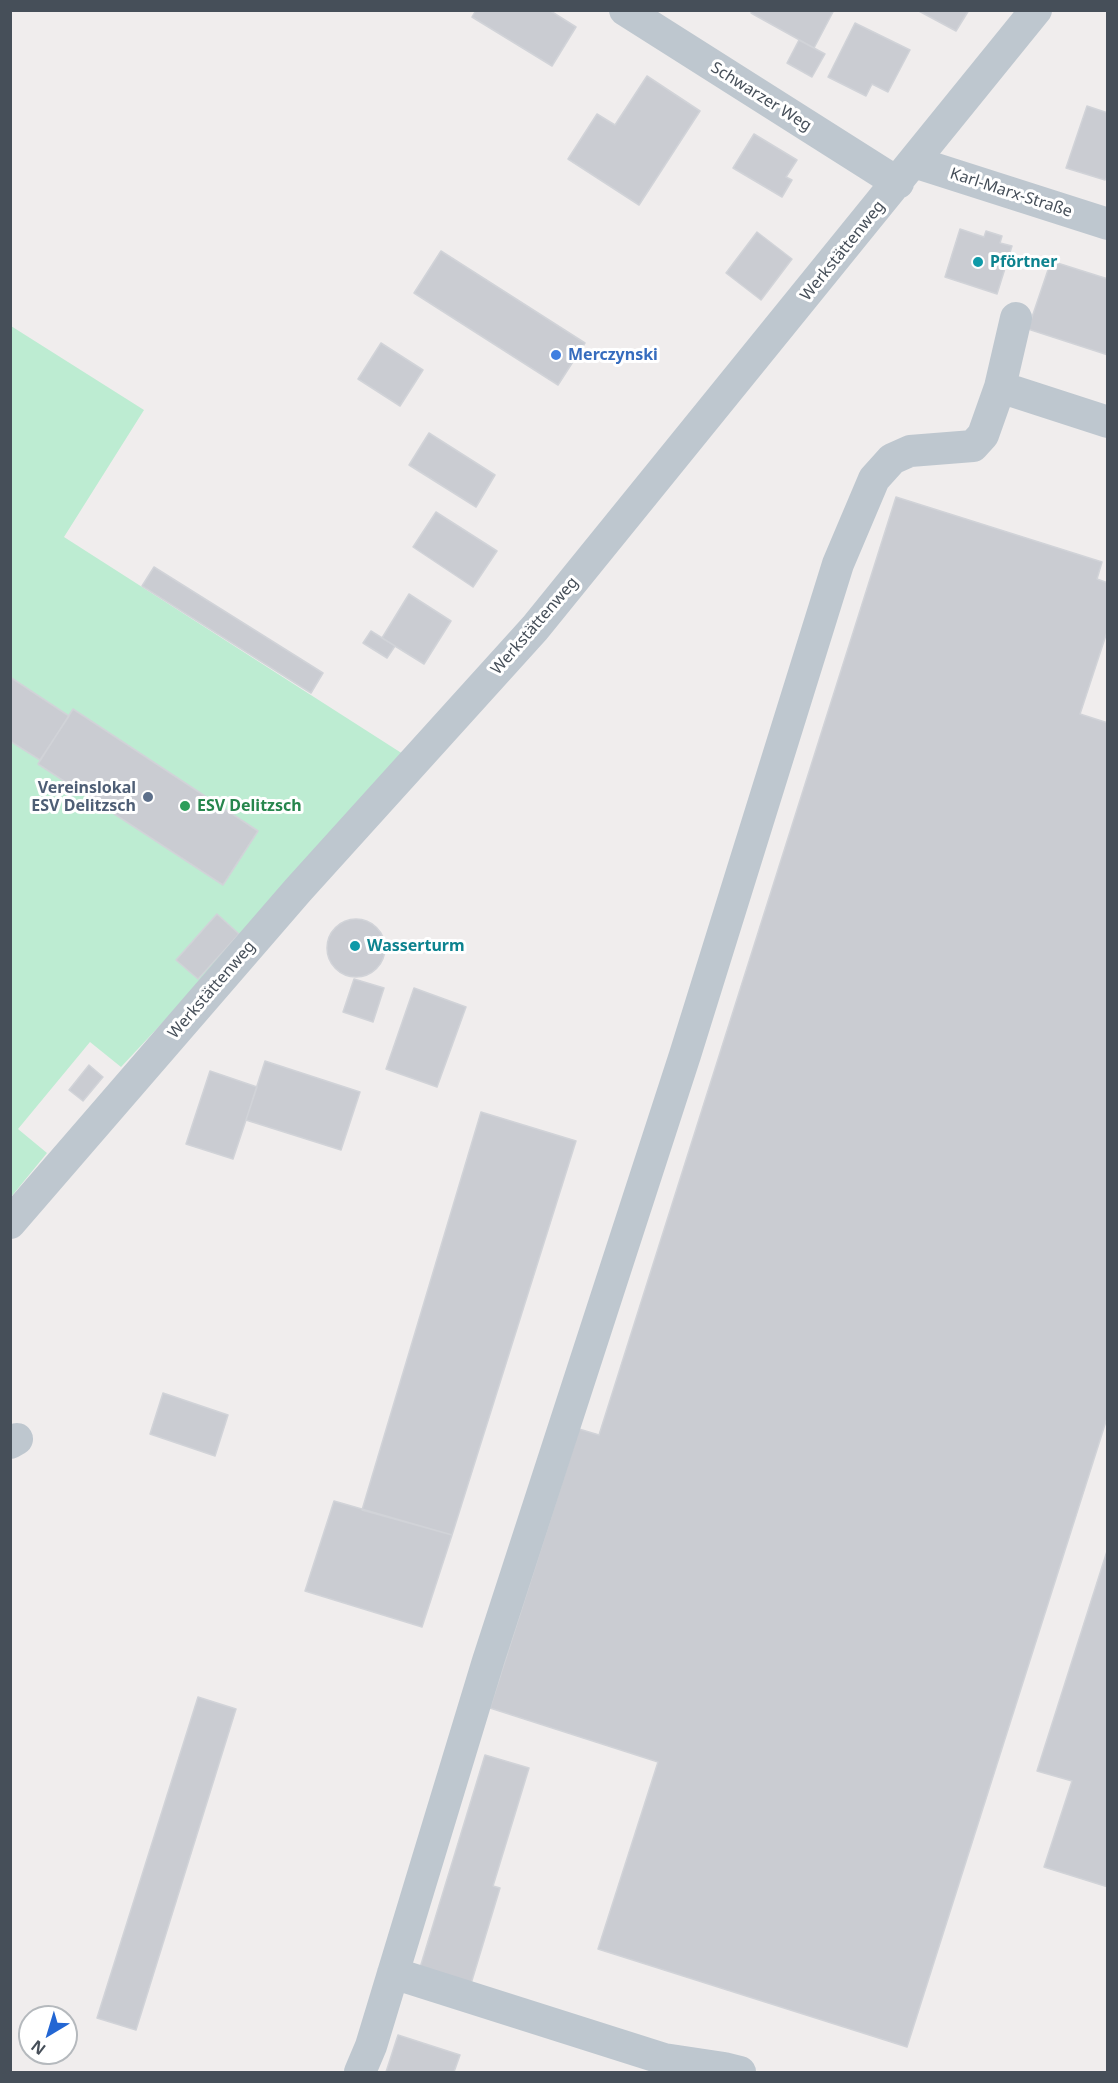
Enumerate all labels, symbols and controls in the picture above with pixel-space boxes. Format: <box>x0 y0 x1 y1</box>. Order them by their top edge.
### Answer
street label: Schwarzer Weg <box>707 58 815 136</box>
street label: Karl-Marx-Straße <box>947 164 1075 222</box>
street label: Werkstättenweg <box>797 197 889 305</box>
place label: Pförtner <box>990 252 1057 272</box>
marker: Pförtner <box>971 255 985 269</box>
place label: Merczynski <box>568 345 658 365</box>
marker: Merczynski <box>549 348 563 362</box>
street label: Werkstättenweg <box>487 573 583 679</box>
place label: Vereinslokal ESV Delitzsch <box>31 778 136 816</box>
marker: Vereinslokal ESV Delitzsch <box>141 790 155 804</box>
place label: ESV Delitzsch <box>197 796 302 816</box>
marker: ESV Delitzsch <box>178 799 192 813</box>
place label: Wasserturm <box>367 936 465 956</box>
street label: Werkstättenweg <box>164 937 260 1043</box>
marker: Wasserturm <box>348 939 362 953</box>
north arrow <box>18 2005 78 2065</box>
text: N <box>26 2035 50 2060</box>

